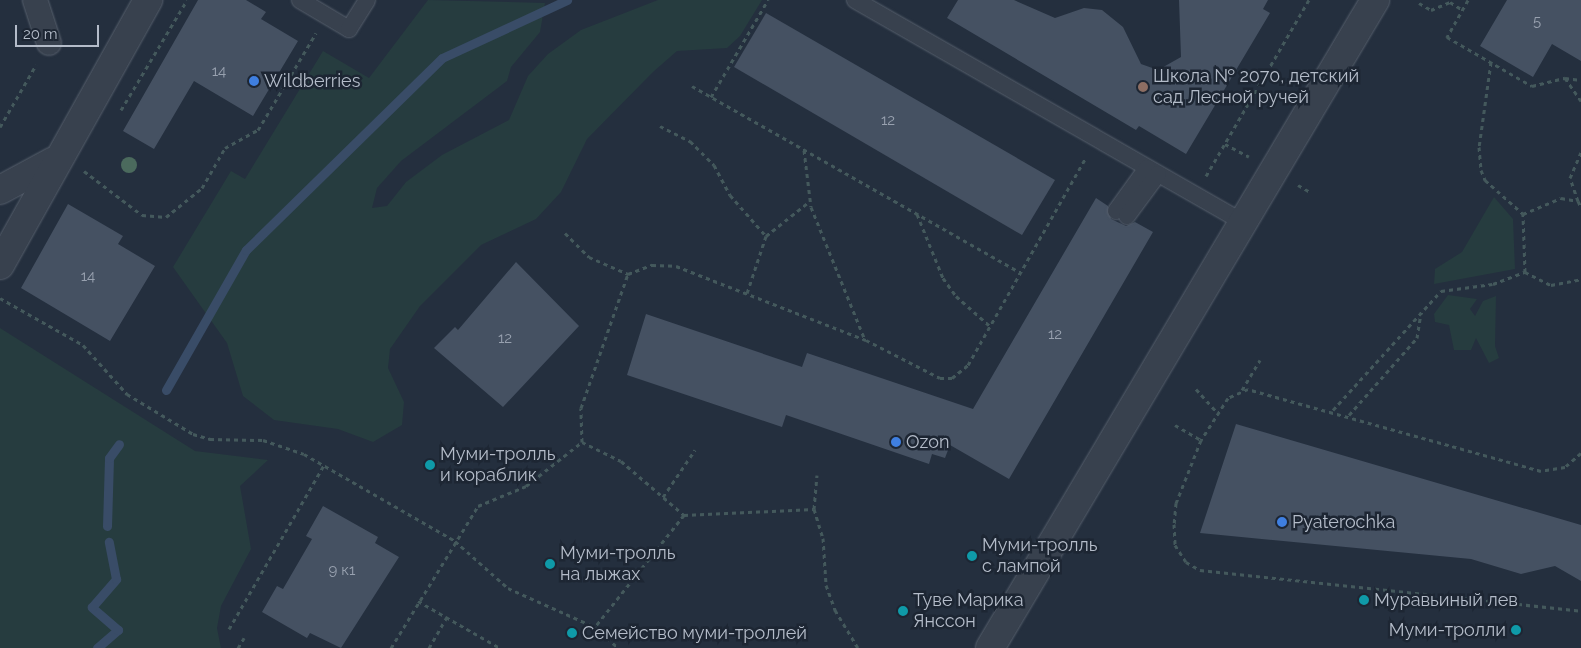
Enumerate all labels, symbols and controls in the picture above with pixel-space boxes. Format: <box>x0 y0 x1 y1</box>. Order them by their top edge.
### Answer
house number: 5 <box>1533 13 1541 31</box>
scale bar <box>18 15 101 47</box>
text: 20 m <box>23 25 58 43</box>
house number: 14 <box>212 63 226 81</box>
place label: Школа № 2070, детский сад Лесной ручей <box>1153 66 1359 108</box>
place label: Wildberries <box>264 70 360 92</box>
marker: Wildberries <box>248 75 260 87</box>
marker: Школа № 2070, детский сад Лесной ручей <box>1137 81 1149 93</box>
house number: 12 <box>881 112 895 130</box>
house number: 14 <box>81 268 95 286</box>
house number: 12 <box>1048 326 1062 344</box>
house number: 12 <box>498 330 512 348</box>
place label: Ozon <box>906 431 949 453</box>
marker: Ozon <box>890 436 902 448</box>
place label: Муми-тролль и кораблик <box>440 444 555 486</box>
marker: Муми-тролль и кораблик <box>424 459 436 471</box>
place label: Pyaterochka <box>1292 511 1395 533</box>
marker: Pyaterochka <box>1276 516 1288 528</box>
place label: Муми-тролль с лампой <box>982 535 1097 578</box>
place label: Муми-тролль на лыжах <box>560 543 675 586</box>
marker: Муми-тролль с лампой <box>966 550 978 562</box>
marker: Муми-тролль на лыжах <box>544 558 556 570</box>
house number: 9 к1 <box>329 562 355 580</box>
place label: Муравьиный лев <box>1374 589 1518 611</box>
place label: Туве Марика Янссон <box>913 590 1023 632</box>
marker: Муравьиный лев <box>1358 594 1370 606</box>
marker: Туве Марика Янссон <box>897 605 909 617</box>
place label: Муми-тролли <box>1389 619 1506 641</box>
place label: Семейство муми-троллей <box>582 622 807 644</box>
marker: Муми-тролли <box>1510 624 1522 636</box>
marker: Семейство муми-троллей <box>566 627 578 639</box>

